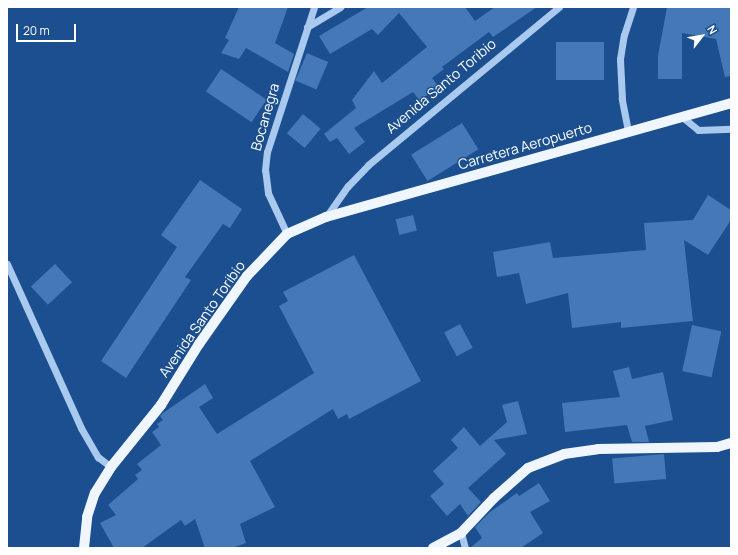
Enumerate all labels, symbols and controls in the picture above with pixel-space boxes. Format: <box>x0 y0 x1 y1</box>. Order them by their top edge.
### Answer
scale bar <box>18 16 78 42</box>
north arrow <box>682 16 722 56</box>
text: 20 m <box>23 22 50 39</box>
text: N <box>704 22 721 37</box>
street label: Avenida Santo Toribio <box>383 35 499 137</box>
street label: Bocanegra <box>247 81 283 153</box>
street label: Carretera Aeropuerto <box>456 119 594 173</box>
street label: Avenida Santo Toribio <box>155 258 249 380</box>

